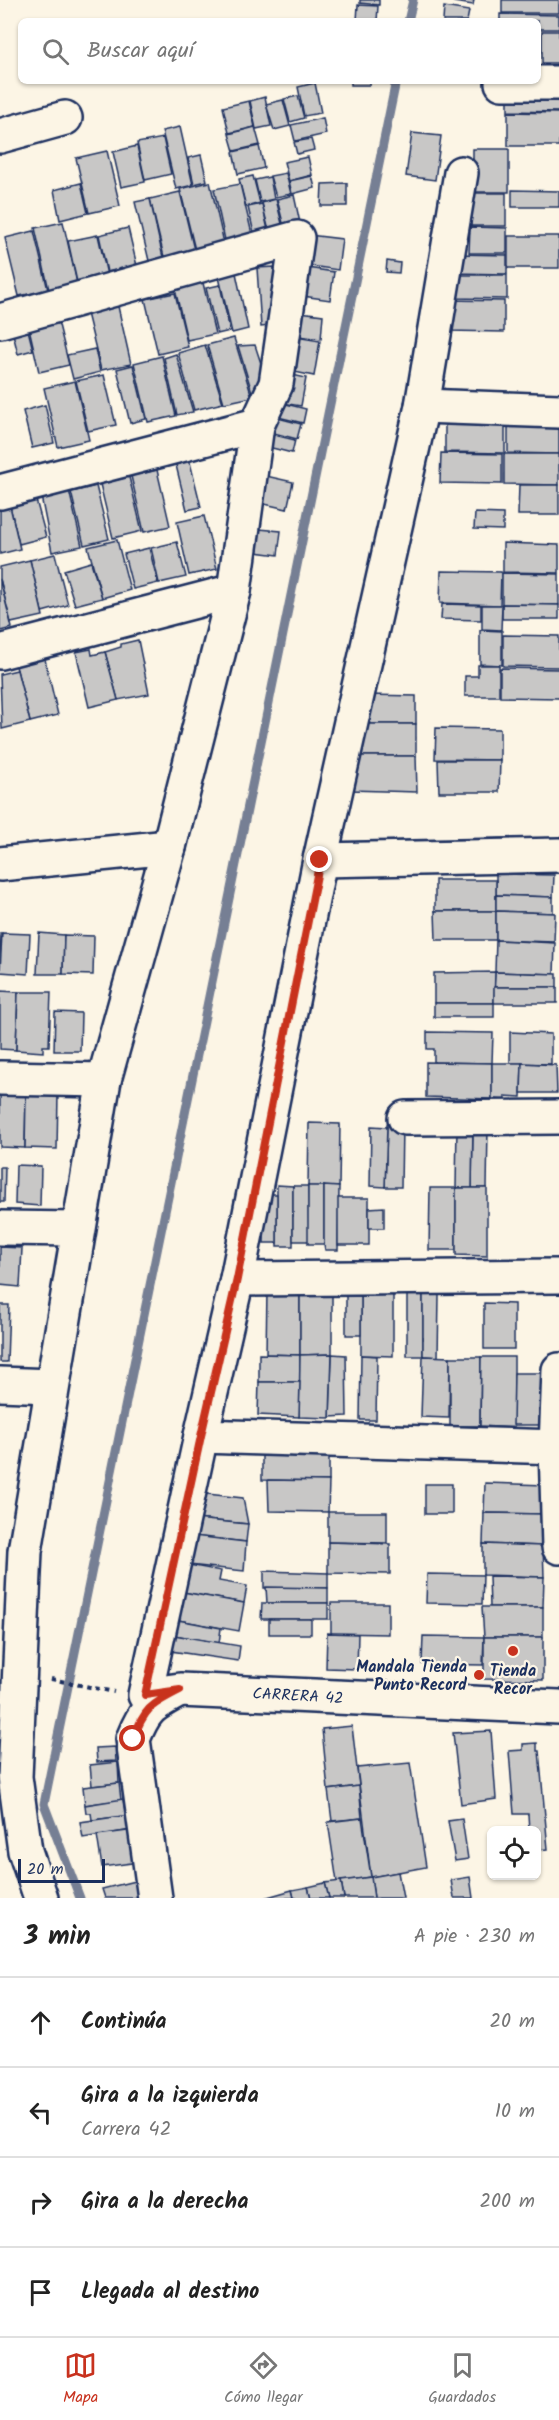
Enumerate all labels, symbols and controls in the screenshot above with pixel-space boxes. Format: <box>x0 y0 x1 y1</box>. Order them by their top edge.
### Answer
search box <box>18 18 541 84</box>
text: Buscar aquí <box>87 34 194 69</box>
icon: search <box>39 35 72 68</box>
route end <box>306 846 332 872</box>
marker: Tienda Recor <box>506 1644 520 1658</box>
place label: Mandala Tienda Punto Record <box>356 1655 467 1698</box>
place label: Tienda Recor <box>490 1659 536 1702</box>
marker: Mandala Tienda Punto Record <box>472 1668 486 1682</box>
street label: CARRERA 42 <box>252 1682 344 1711</box>
route start <box>119 1725 145 1751</box>
map controls <box>487 1826 541 1880</box>
button: locate <box>487 1826 541 1880</box>
scale bar <box>18 1856 105 1884</box>
text: 20 m <box>27 1857 63 1882</box>
text: 3 min <box>24 1916 91 1958</box>
text: A pie · 230 m <box>414 1921 535 1953</box>
text: Continúa <box>81 2005 166 2040</box>
icon: ahead <box>24 2006 57 2039</box>
text: 20 m <box>489 2006 535 2038</box>
text: Gira a la izquierda <box>81 2079 259 2114</box>
icon: left <box>24 2096 57 2129</box>
text: 10 m <box>495 2096 535 2128</box>
text: Carrera 42 <box>81 2114 171 2146</box>
text: Gira a la derecha <box>81 2185 248 2220</box>
icon: right <box>24 2186 57 2219</box>
text: 200 m <box>479 2186 535 2218</box>
text: Llegada al destino <box>81 2275 259 2310</box>
icon: arrive <box>24 2276 57 2309</box>
tab: Mapa <box>63 2349 98 2410</box>
tab: Cómo llegar <box>224 2349 303 2410</box>
tab: Guardados <box>428 2349 496 2410</box>

